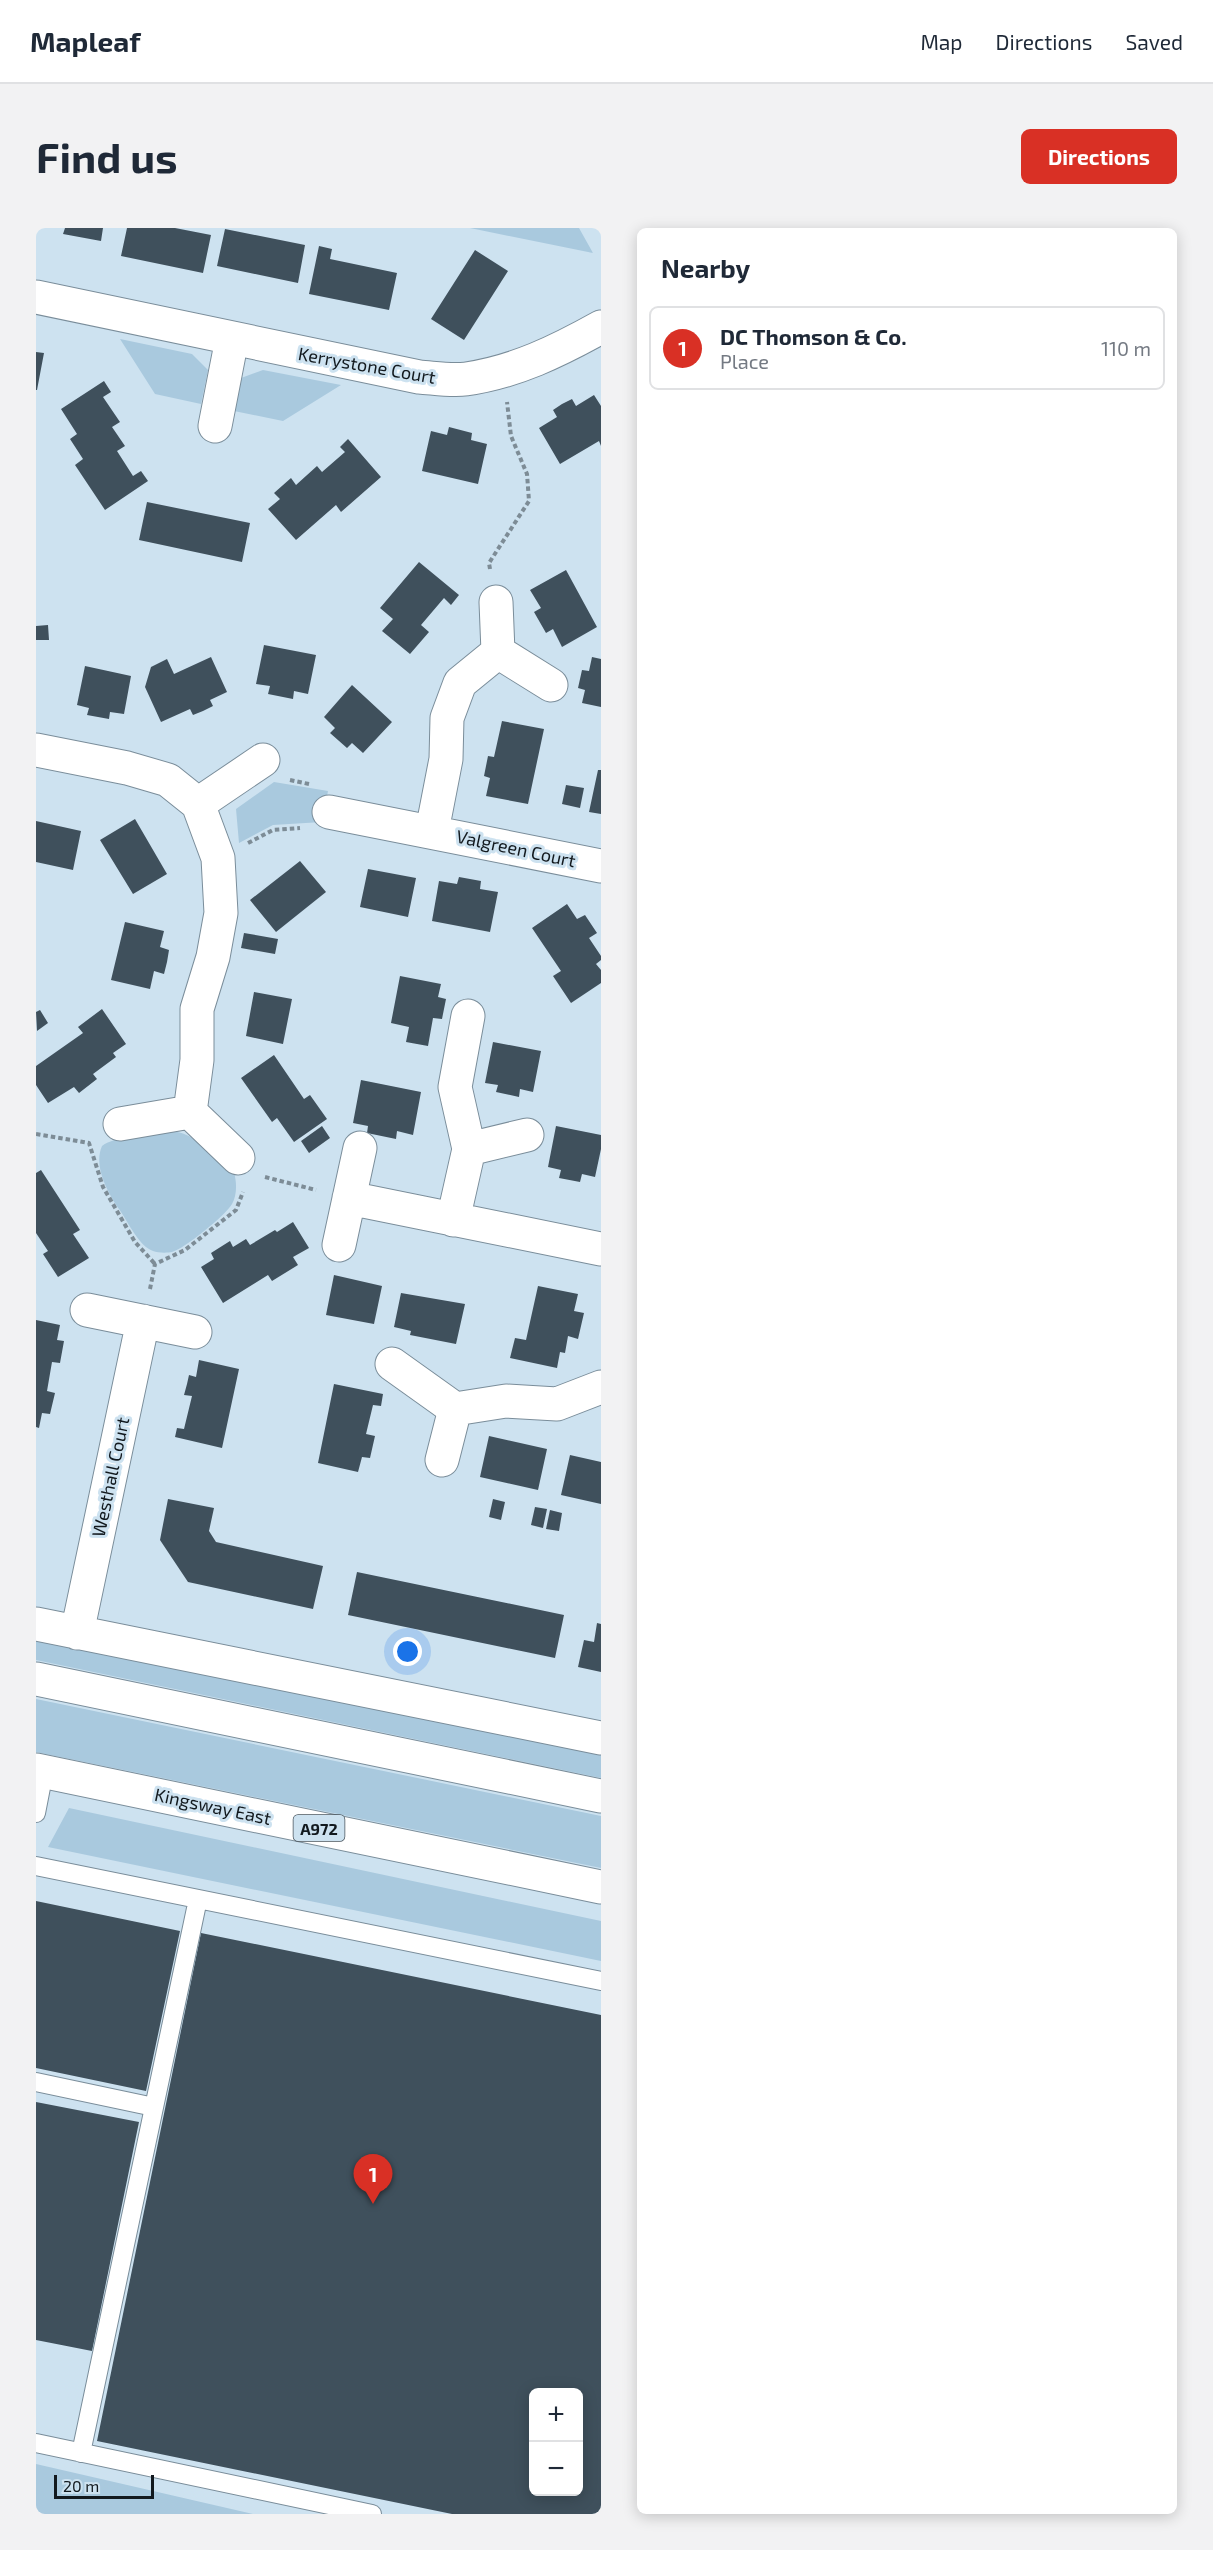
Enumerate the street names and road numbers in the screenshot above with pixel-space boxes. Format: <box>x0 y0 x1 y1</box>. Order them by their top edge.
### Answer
street label: Kerrystone Court <box>297 342 438 388</box>
street label: Valgreen Court <box>454 825 578 871</box>
street label: Westhall Court <box>87 1415 133 1539</box>
street label: Kingsway East <box>153 1783 273 1829</box>
road number: A972 <box>294 1815 344 1841</box>

